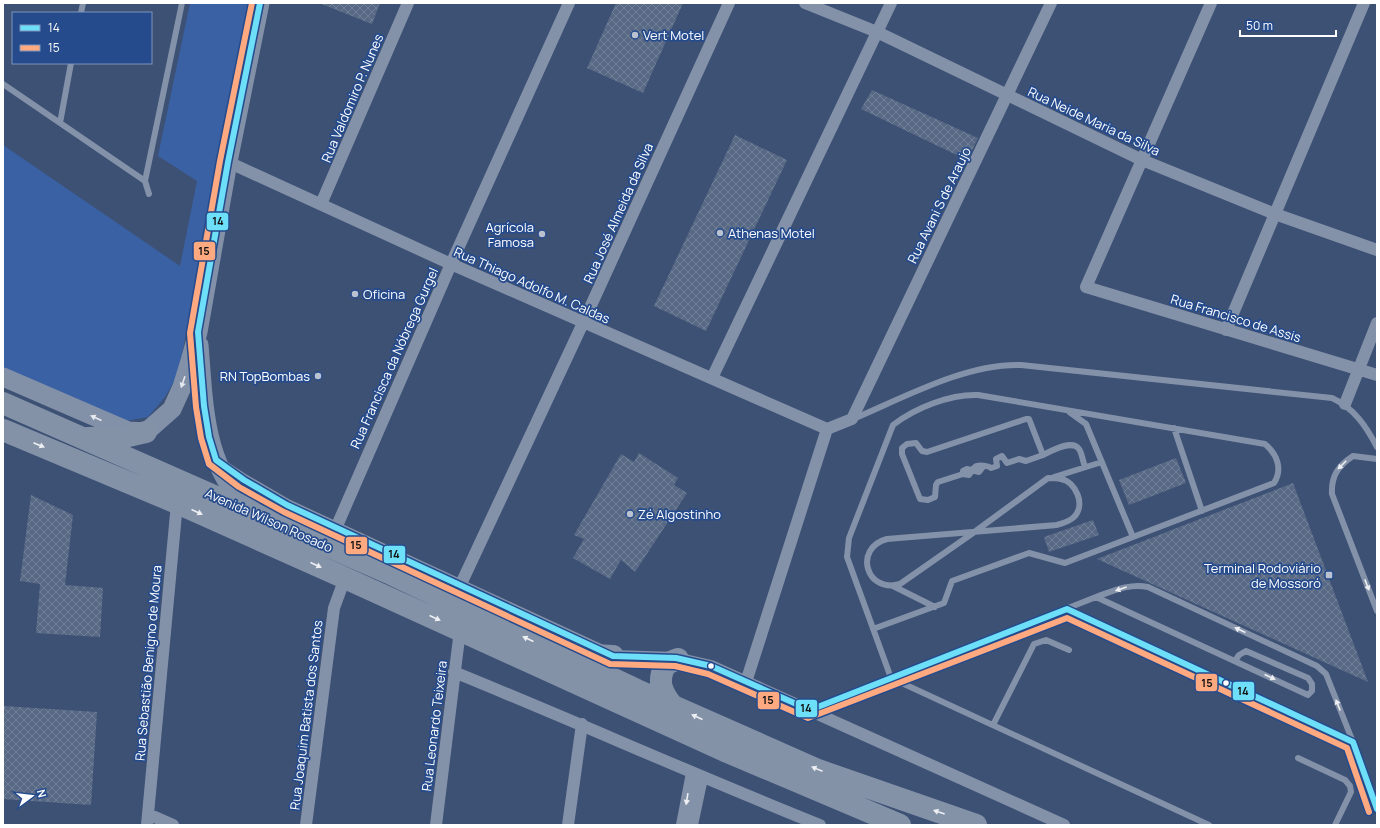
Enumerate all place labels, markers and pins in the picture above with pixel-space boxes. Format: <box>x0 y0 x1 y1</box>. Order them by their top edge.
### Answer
place label: Vert Motel <box>643 26 704 44</box>
marker: Vert Motel <box>630 30 640 40</box>
place label: Agrícola Famosa <box>485 218 534 251</box>
place label: Athenas Motel <box>728 224 815 242</box>
marker: Athenas Motel <box>715 228 725 238</box>
marker: Agrícola Famosa <box>537 229 547 239</box>
place label: Oficina <box>363 285 405 303</box>
marker: Oficina <box>350 289 360 299</box>
place label: RN TopBombas <box>220 367 310 385</box>
marker: RN TopBombas <box>313 371 323 381</box>
place label: Zé Algostinho <box>638 505 721 523</box>
marker: Zé Algostinho <box>625 509 635 519</box>
place label: Terminal Rodoviário de Mossoró <box>1204 559 1321 592</box>
marker: Terminal Rodoviário de Mossoró <box>1324 570 1334 580</box>
unlabelled marker <box>706 661 716 671</box>
unlabelled marker <box>1221 678 1231 688</box>

